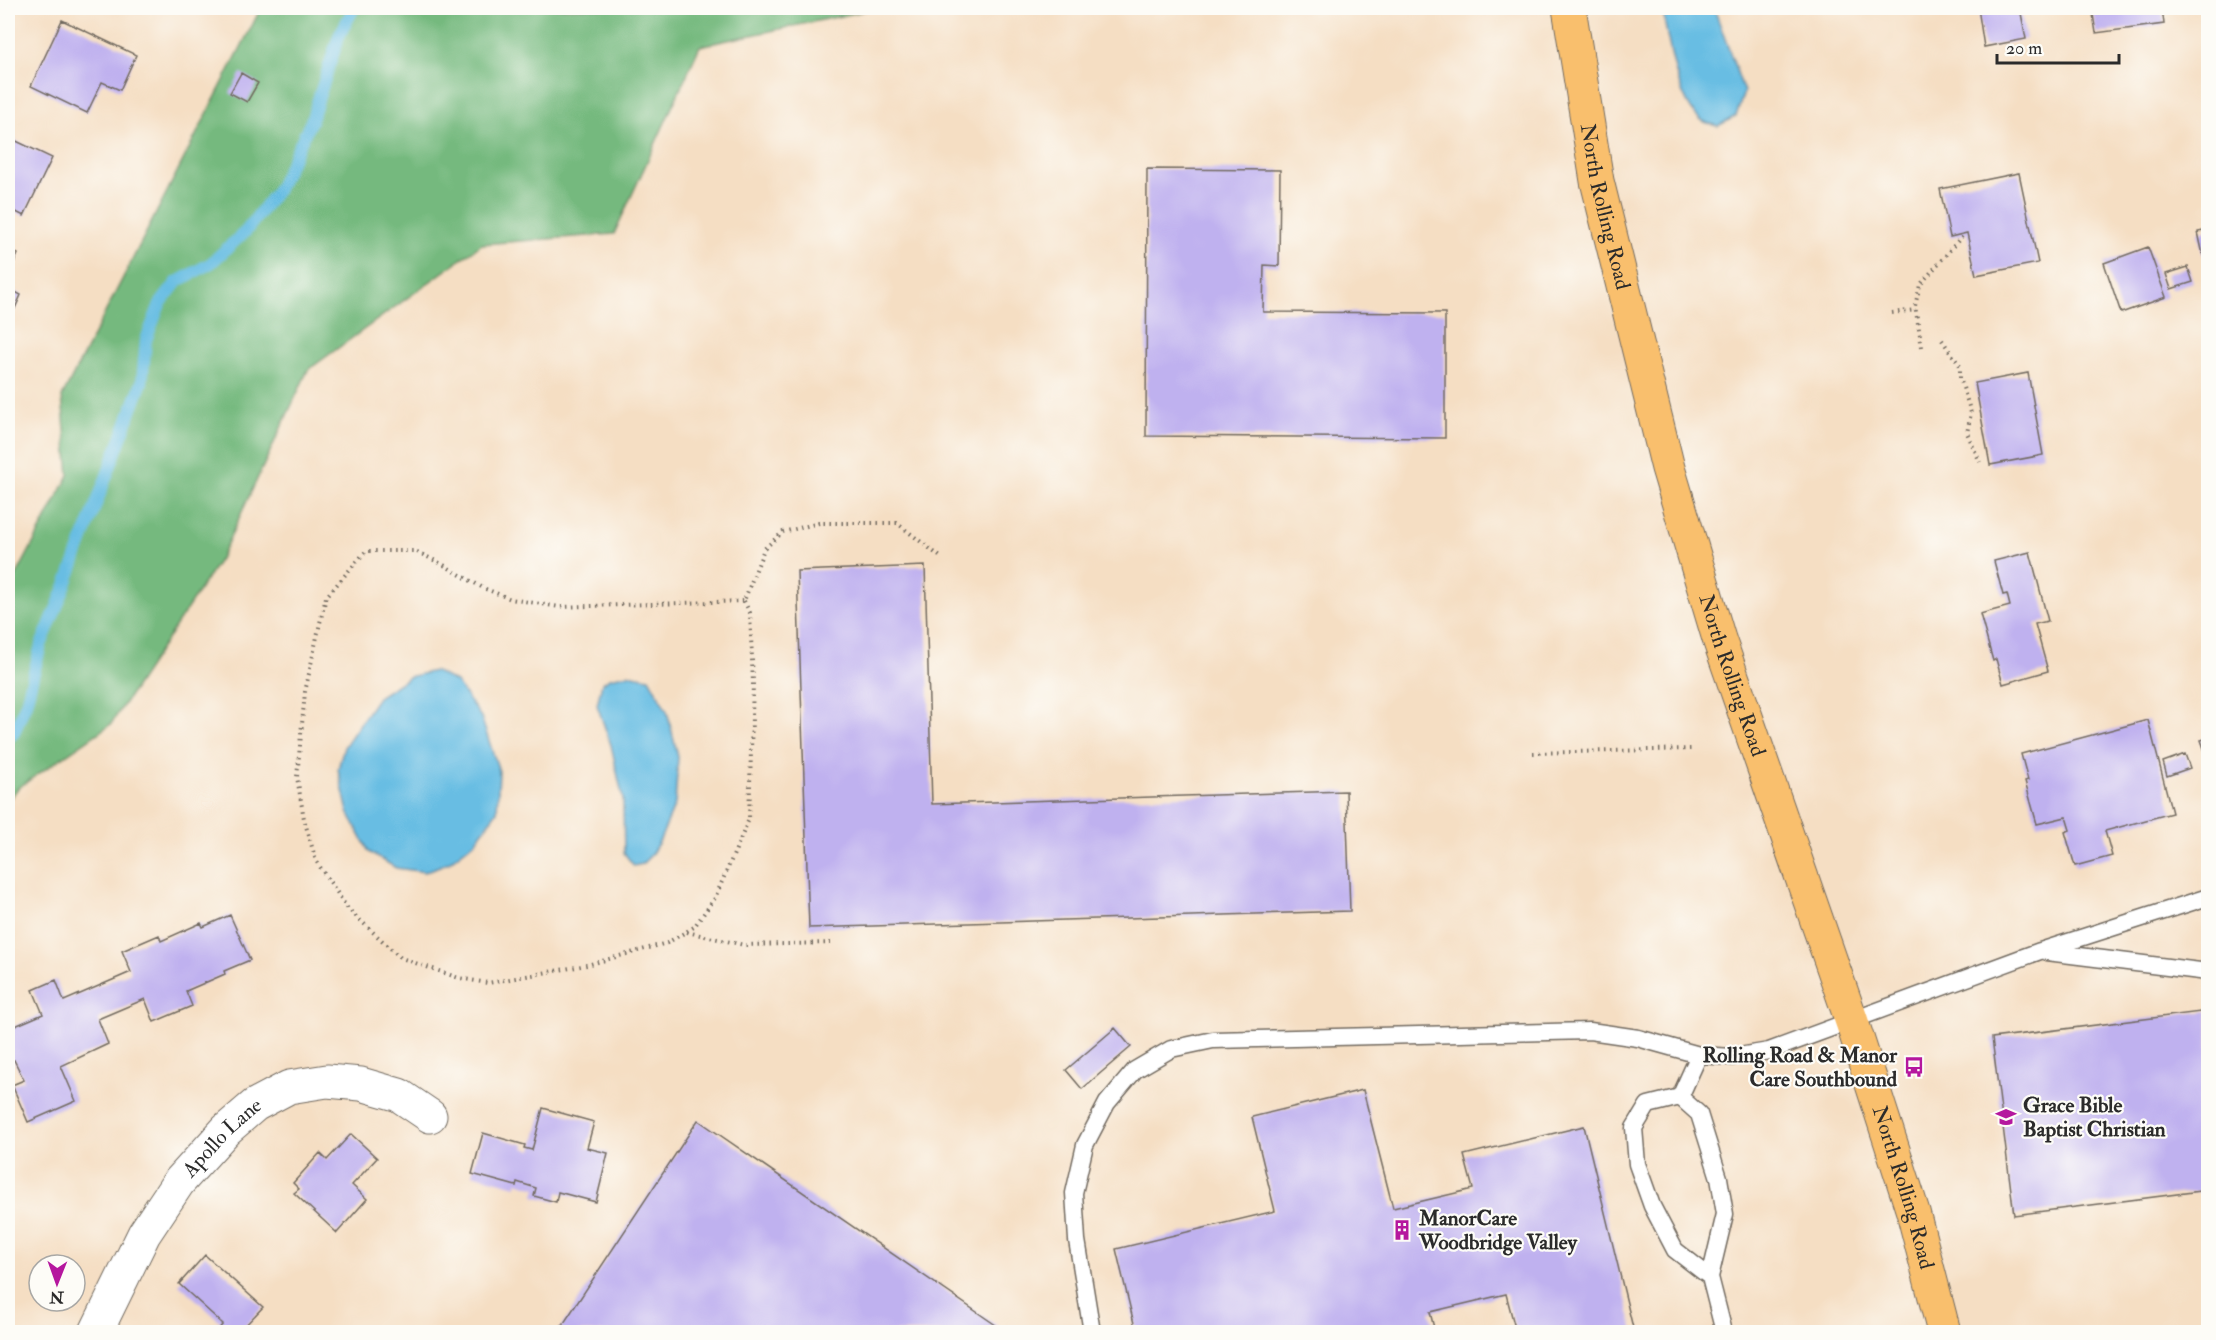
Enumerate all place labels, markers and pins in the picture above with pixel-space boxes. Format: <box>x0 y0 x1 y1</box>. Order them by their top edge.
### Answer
place label: Rolling Road & Manor Care Southbound <box>1702 1042 1898 1093</box>
bus stop icon: Rolling Road & Manor Care Southbound <box>1902 1055 1926 1079</box>
place label: Grace Bible Baptist Christian <box>2023 1092 2166 1143</box>
school or university icon: Grace Bible Baptist Christian <box>1994 1105 2018 1129</box>
place label: ManorCare Woodbridge Valley <box>1418 1205 1578 1256</box>
building icon: ManorCare Woodbridge Valley <box>1390 1218 1414 1242</box>

